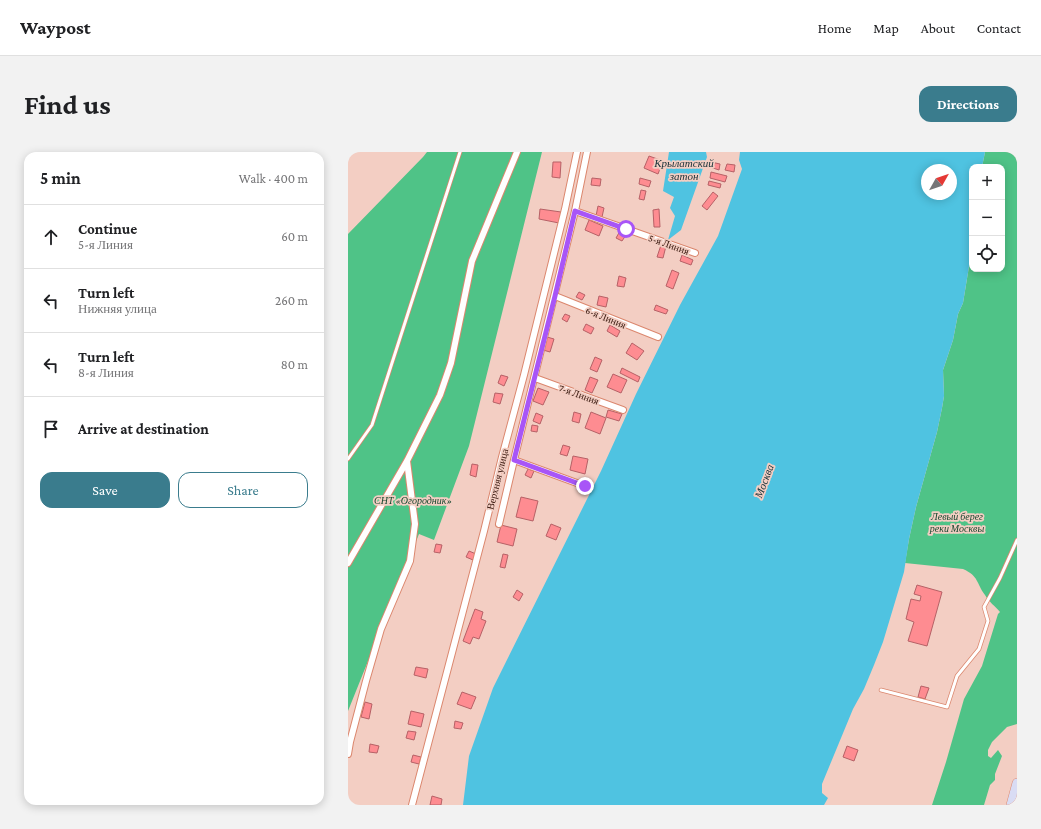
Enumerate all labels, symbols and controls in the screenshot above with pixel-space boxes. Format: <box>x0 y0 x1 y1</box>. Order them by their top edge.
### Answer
text: Waypost <box>20 17 91 38</box>
text: Home <box>818 20 851 36</box>
text: Map <box>873 20 899 36</box>
text: About <box>921 20 955 36</box>
text: Contact <box>977 20 1021 36</box>
button: Directions <box>919 86 1017 122</box>
text: Find us <box>24 89 111 120</box>
water label: Крылатский затон <box>653 157 714 182</box>
north arrow <box>921 164 957 200</box>
map controls <box>969 164 1005 272</box>
button: + <box>969 164 1005 200</box>
text: 5 min <box>40 169 81 188</box>
text: Walk · 400 m <box>239 171 308 186</box>
button: − <box>969 200 1005 236</box>
route start <box>617 220 635 238</box>
text: Continue <box>78 221 137 237</box>
icon: ahead <box>40 226 62 248</box>
text: 60 m <box>281 229 308 244</box>
street label: 5-я Линия <box>647 232 691 257</box>
button: locate <box>969 236 1005 272</box>
text: 5-я Линия <box>78 237 133 252</box>
text: Turn left <box>78 285 134 301</box>
icon: left <box>40 290 62 312</box>
text: 260 m <box>275 293 308 308</box>
text: Нижняя улица <box>78 301 157 316</box>
street label: 6-я Линия <box>584 304 628 331</box>
text: Turn left <box>78 349 134 365</box>
icon: left <box>40 354 62 376</box>
text: 80 m <box>281 357 308 372</box>
text: 8-я Линия <box>78 365 134 380</box>
street label: 7-я Линия <box>557 382 601 407</box>
icon: arrive <box>40 418 62 440</box>
text: Arrive at destination <box>78 421 209 437</box>
street label: Верхняя улица <box>485 447 510 511</box>
water label: Москва <box>752 462 776 500</box>
button: Save <box>40 472 170 508</box>
button: Share <box>178 472 308 508</box>
route end <box>576 477 594 495</box>
park label: СНТ «Огородник» <box>374 495 452 506</box>
park label: Левый берег реки Москвы <box>929 511 984 534</box>

